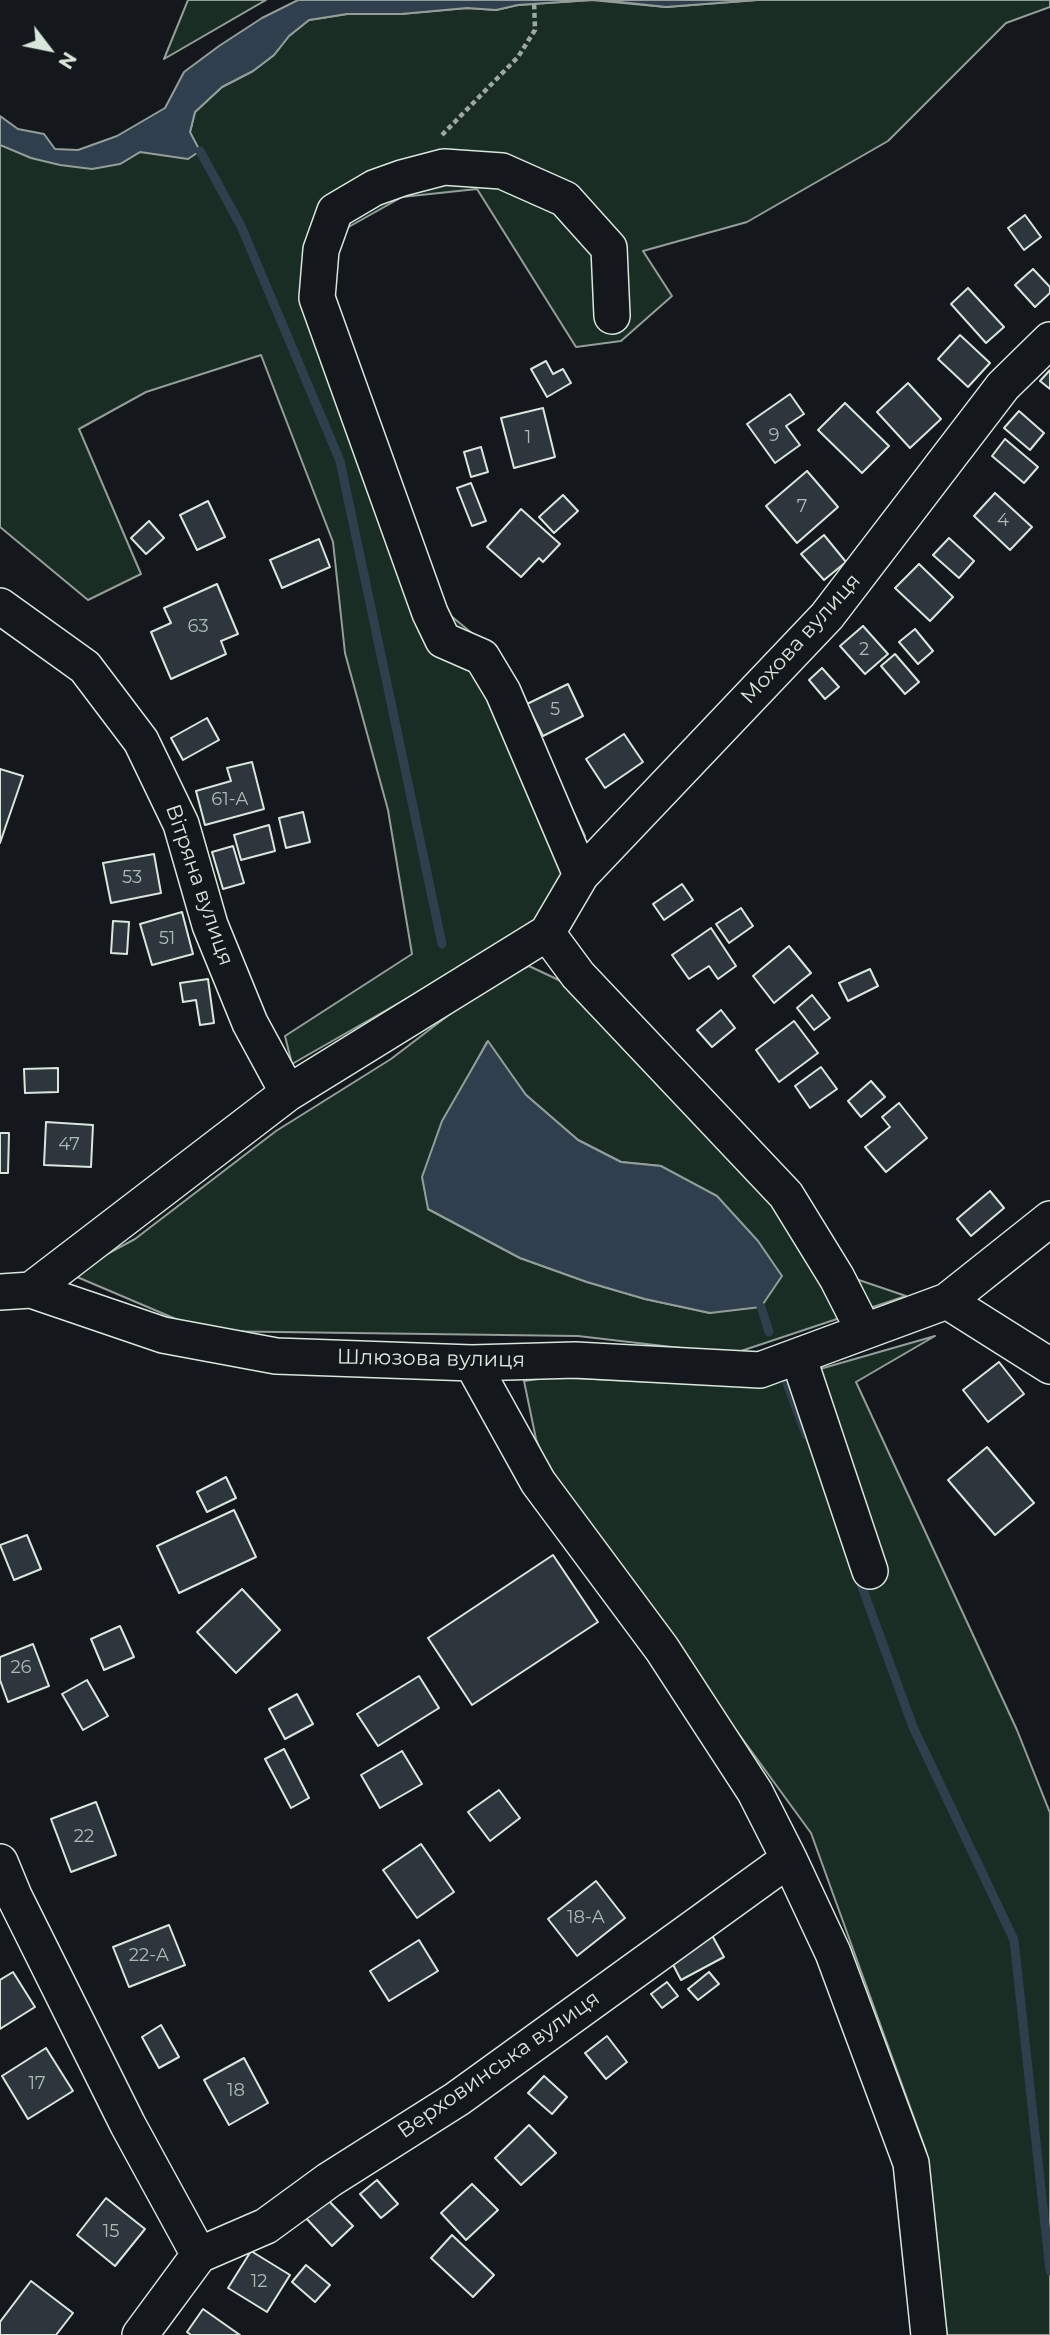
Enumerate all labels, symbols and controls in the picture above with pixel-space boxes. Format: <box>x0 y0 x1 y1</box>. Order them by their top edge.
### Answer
north arrow <box>14 14 84 84</box>
text: N <box>53 48 81 73</box>
house number: 9 <box>769 425 779 447</box>
house number: 1 <box>525 427 531 449</box>
house number: 7 <box>797 496 807 518</box>
house number: 4 <box>997 510 1009 532</box>
street label: Мохова вулиця <box>736 569 866 709</box>
house number: 63 <box>187 616 209 638</box>
house number: 2 <box>859 639 869 661</box>
house number: 5 <box>550 699 560 721</box>
house number: 61-А <box>211 789 249 811</box>
street label: Вітряна вулиця <box>160 801 238 969</box>
house number: 53 <box>122 867 142 889</box>
house number: 51 <box>159 928 175 950</box>
house number: 47 <box>58 1134 80 1156</box>
street label: Шлюзова вулиця <box>337 1345 525 1373</box>
house number: 26 <box>10 1657 32 1679</box>
house number: 22 <box>74 1826 94 1848</box>
house number: 18-А <box>567 1907 605 1929</box>
house number: 22-А <box>129 1945 169 1967</box>
street label: Верховинська вулиця <box>393 1986 605 2144</box>
house number: 17 <box>28 2073 46 2095</box>
house number: 18 <box>227 2080 245 2102</box>
house number: 15 <box>103 2221 119 2243</box>
house number: 12 <box>251 2271 267 2293</box>

